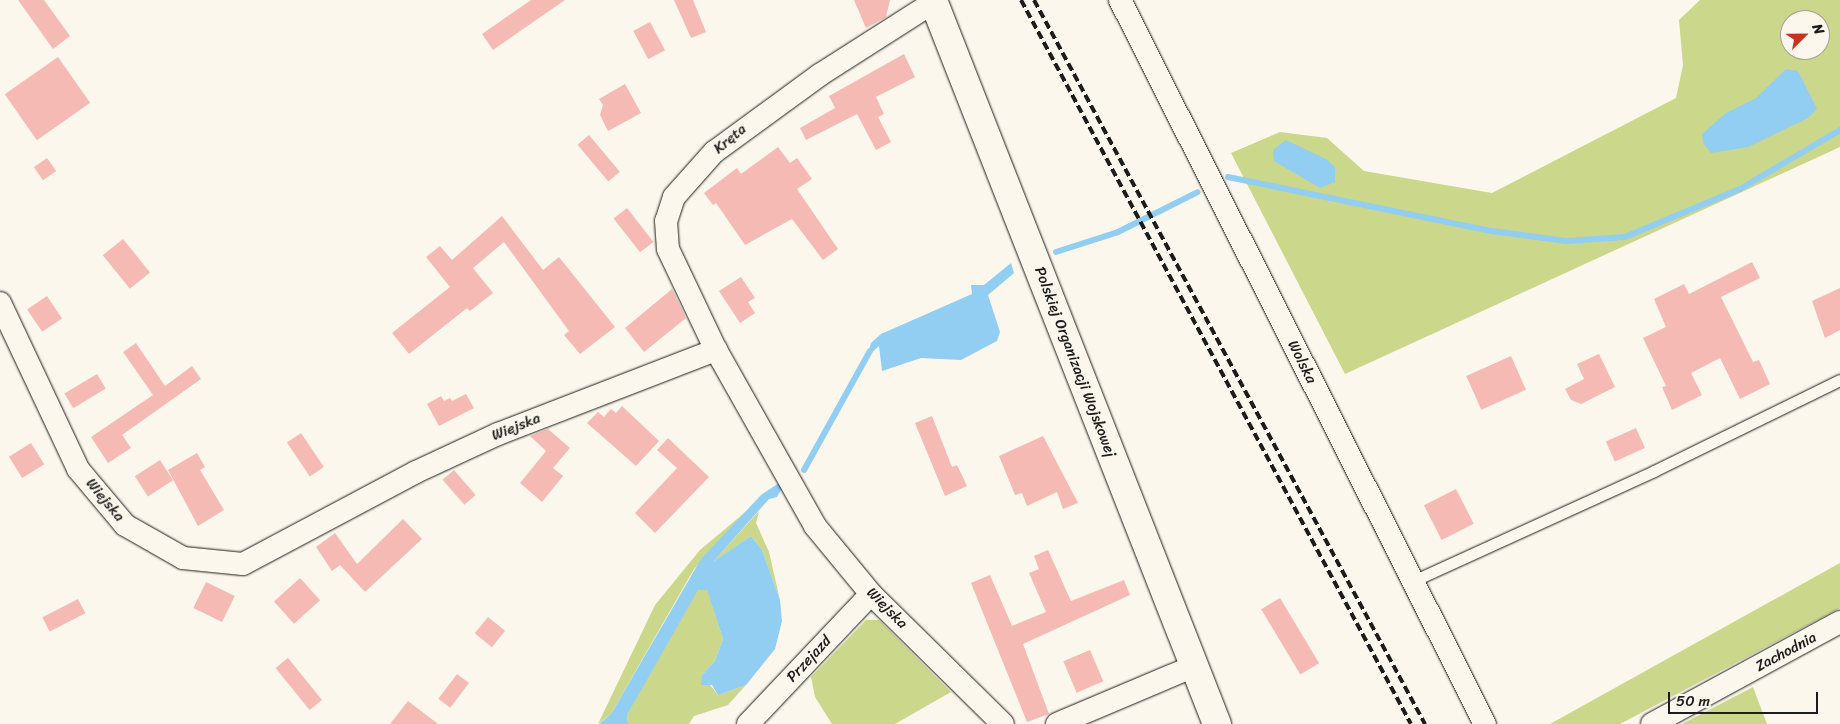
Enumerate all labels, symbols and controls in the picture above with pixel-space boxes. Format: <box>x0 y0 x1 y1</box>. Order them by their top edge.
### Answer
north arrow <box>1780 10 1830 60</box>
text: N <box>1805 20 1832 39</box>
street label: Kręta <box>710 120 750 158</box>
street label: Polskiej Organizacji Wojskowej <box>1030 264 1120 460</box>
street label: Wolska <box>1284 337 1320 387</box>
street label: Wiejska <box>489 409 543 445</box>
street label: Wiejska <box>82 475 128 525</box>
street label: Wiejska <box>863 584 911 632</box>
street label: Zachodnia <box>1752 628 1820 676</box>
street label: Przejazd <box>783 632 835 686</box>
scale bar <box>1670 682 1820 714</box>
text: 50 m <box>1676 688 1710 714</box>

